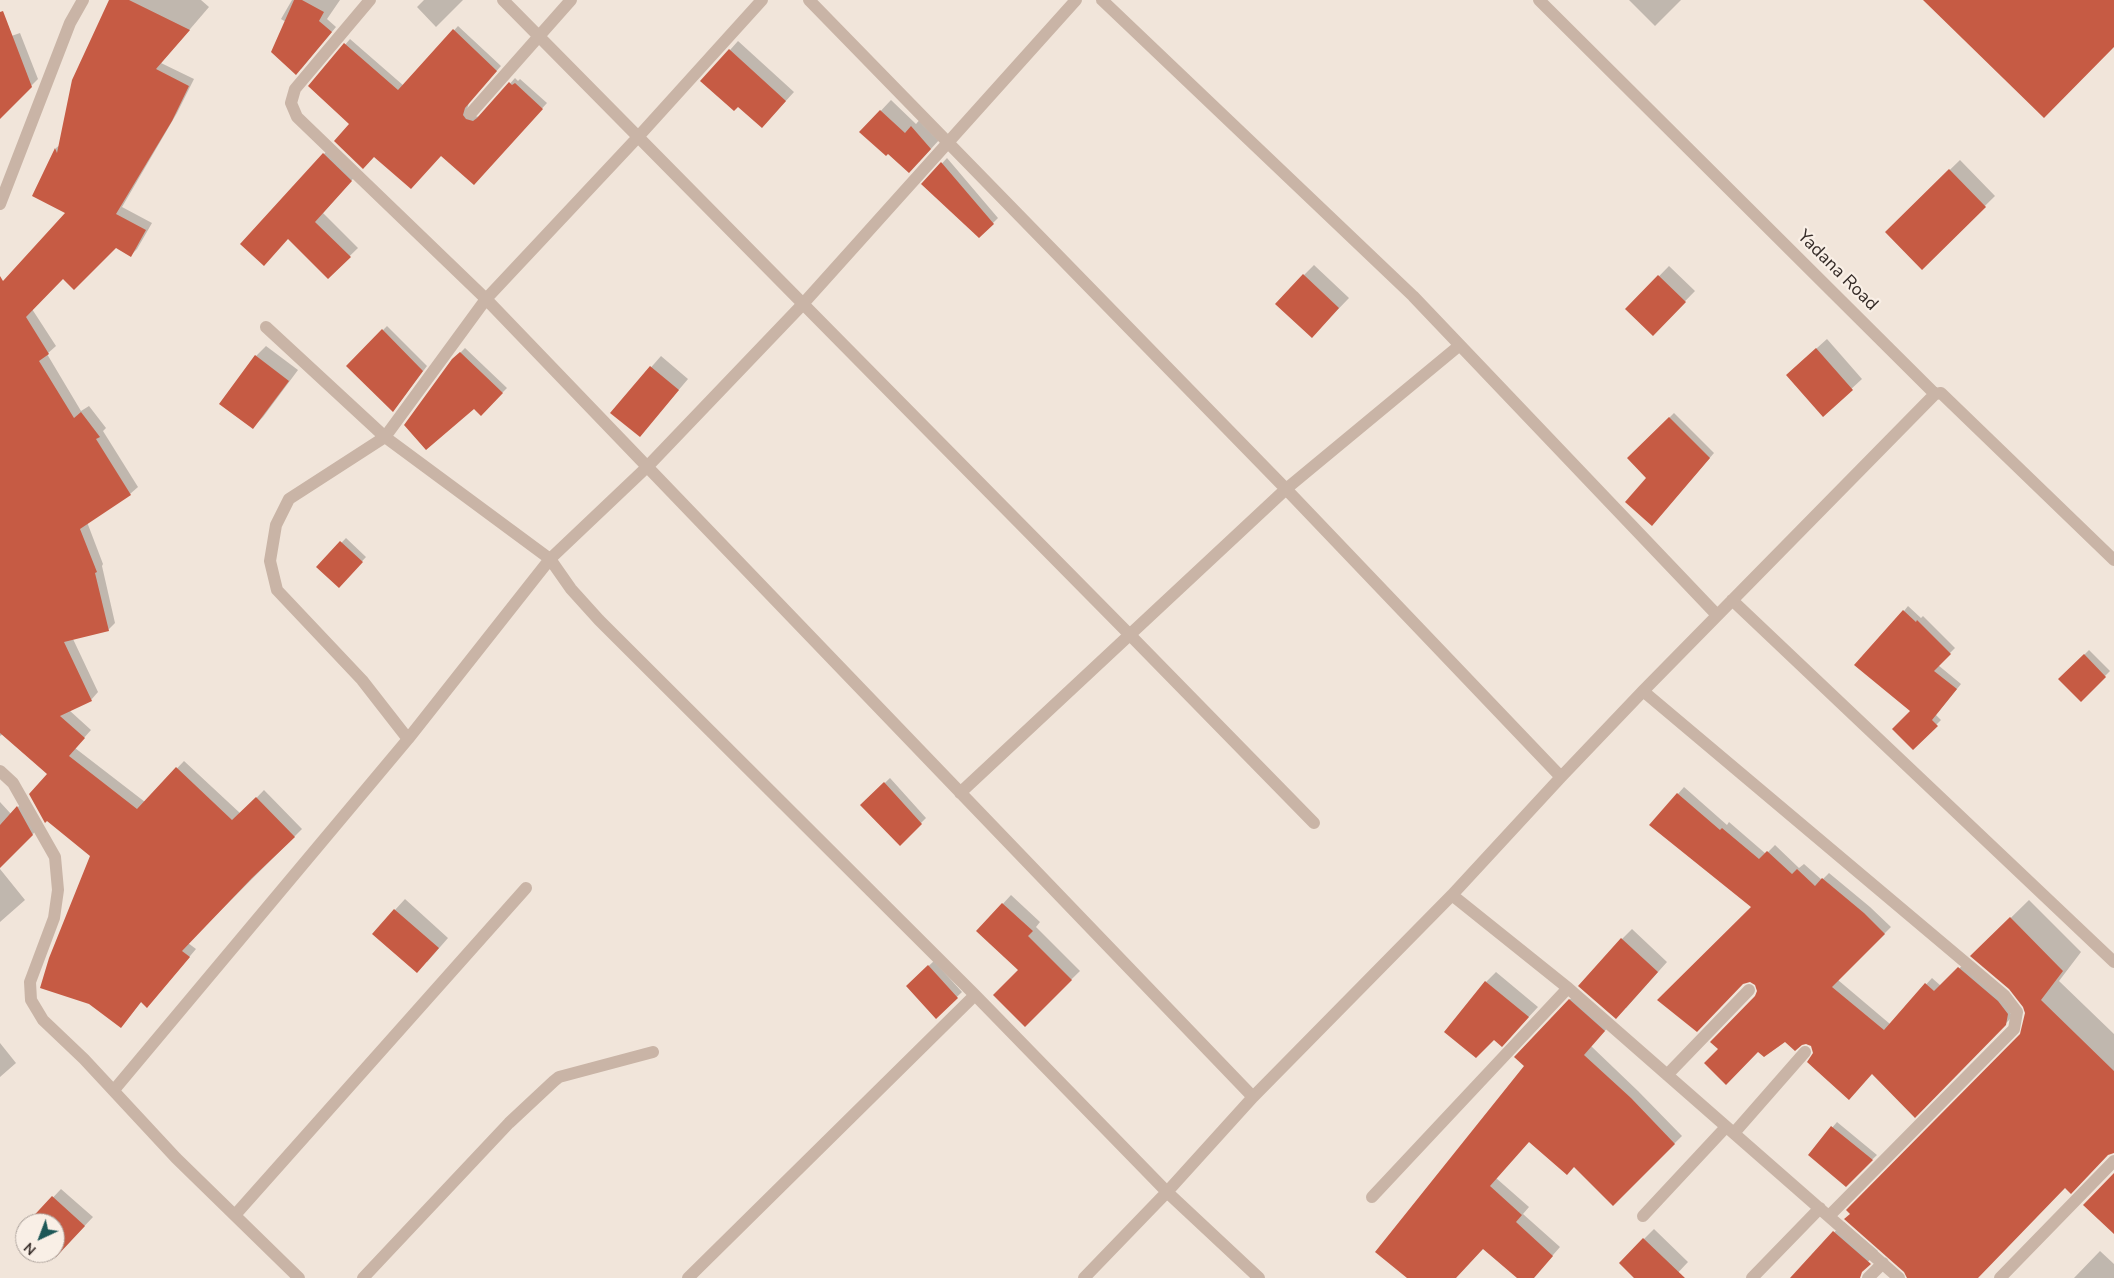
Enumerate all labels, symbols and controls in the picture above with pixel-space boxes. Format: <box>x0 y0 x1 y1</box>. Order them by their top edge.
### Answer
street label: Yadana Road <box>1792 226 1882 316</box>
north arrow <box>15 1213 65 1263</box>
text: N <box>20 1238 40 1259</box>

